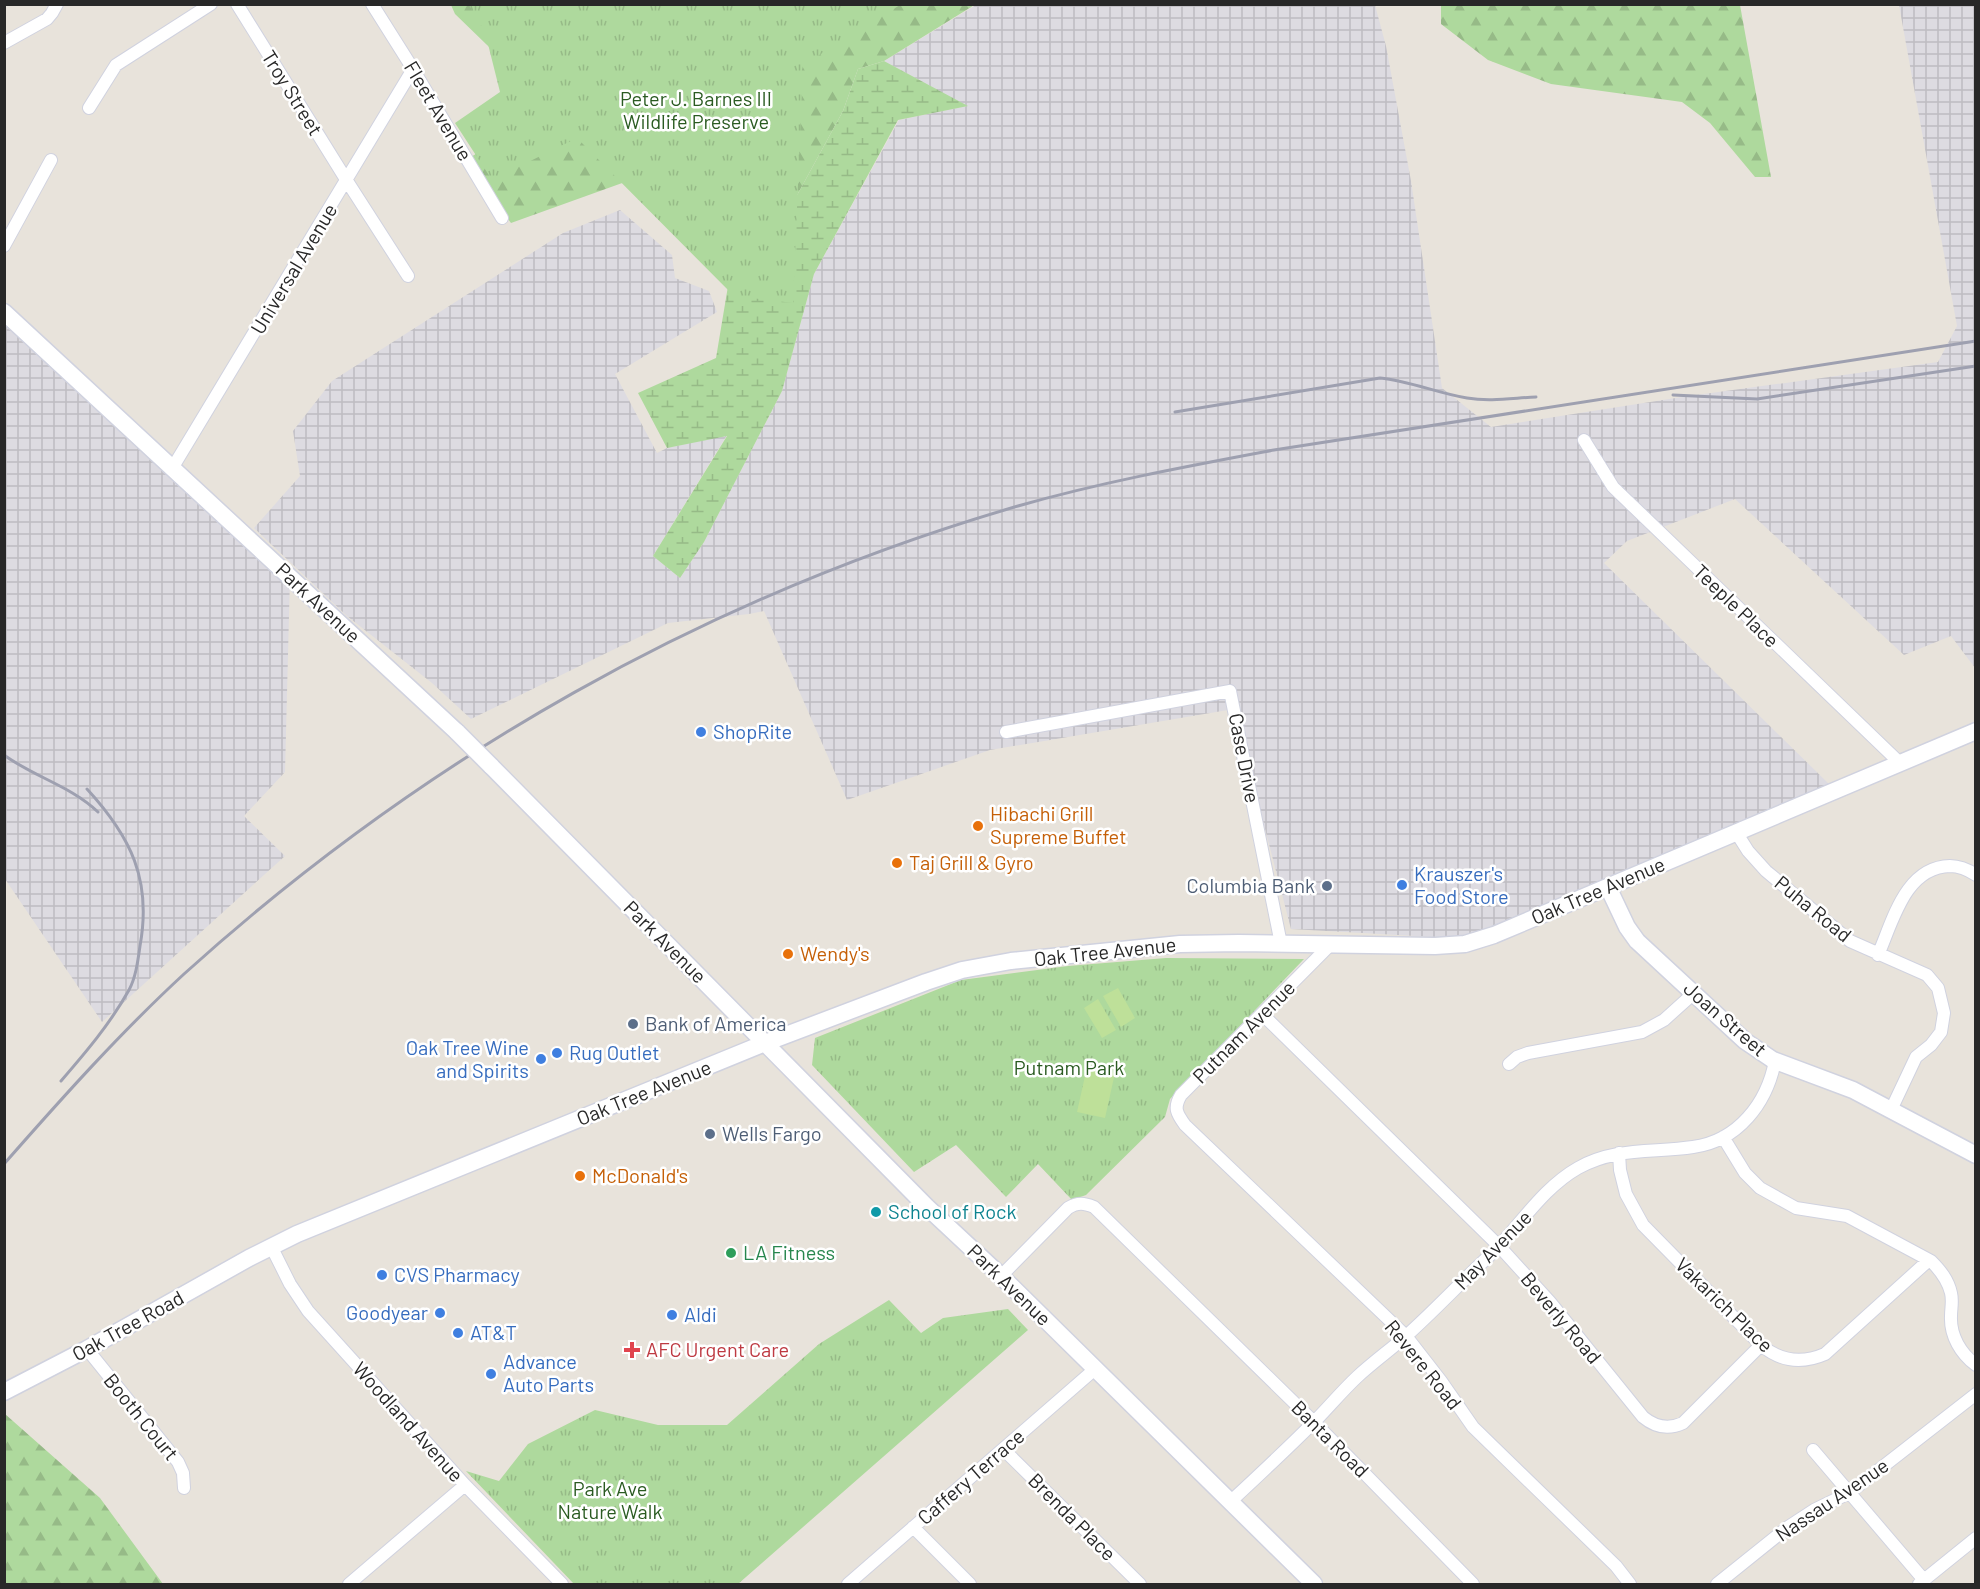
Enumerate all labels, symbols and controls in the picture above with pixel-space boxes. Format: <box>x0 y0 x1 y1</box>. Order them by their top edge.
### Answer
street label: Troy Street <box>257 45 328 139</box>
street label: Fleet Avenue <box>400 56 478 165</box>
park label: Peter J. Barnes III Wildlife Preserve <box>620 86 772 133</box>
street label: Universal Avenue <box>245 199 342 338</box>
street label: Park Avenue <box>271 557 366 647</box>
street label: Teeple Place <box>1689 559 1784 652</box>
street label: Case Drive <box>1225 711 1265 805</box>
place label: ShopRite <box>713 719 792 743</box>
marker: ShopRite <box>694 725 708 739</box>
place label: Hibachi Grill Supreme Buffet <box>990 801 1126 848</box>
marker: Hibachi Grill Supreme Buffet <box>971 819 985 833</box>
place label: Taj Grill & Gyro <box>909 850 1034 874</box>
street label: Oak Tree Avenue <box>1527 851 1668 929</box>
marker: Taj Grill & Gyro <box>890 856 904 870</box>
place label: Krauszer's Food Store <box>1414 861 1509 908</box>
street label: Puha Road <box>1770 870 1857 946</box>
place label: Columbia Bank <box>1186 873 1315 897</box>
marker: Krauszer's Food Store <box>1395 878 1409 892</box>
marker: Columbia Bank <box>1320 879 1334 893</box>
street label: Park Avenue <box>619 895 712 988</box>
street label: Oak Tree Avenue <box>1033 932 1177 970</box>
place label: Wendy's <box>800 941 870 965</box>
marker: Wendy's <box>781 947 795 961</box>
street label: Putnam Avenue <box>1187 975 1299 1087</box>
street label: Joan Street <box>1679 976 1772 1061</box>
place label: Bank of America <box>645 1011 787 1035</box>
marker: Bank of America <box>626 1017 640 1031</box>
place label: Oak Tree Wine and Spirits <box>406 1035 529 1082</box>
place label: Rug Outlet <box>569 1040 660 1064</box>
marker: Rug Outlet <box>550 1046 564 1060</box>
marker: Oak Tree Wine and Spirits <box>534 1052 548 1066</box>
street label: Oak Tree Avenue <box>573 1054 714 1130</box>
park label: Putnam Park <box>1014 1055 1124 1079</box>
place label: Wells Fargo <box>722 1121 822 1145</box>
marker: Wells Fargo <box>703 1127 717 1141</box>
place label: McDonald's <box>592 1163 688 1187</box>
marker: McDonald's <box>573 1169 587 1183</box>
place label: School of Rock <box>888 1199 1017 1223</box>
marker: School of Rock <box>869 1205 883 1219</box>
street label: May Avenue <box>1449 1205 1536 1294</box>
street label: Park Avenue <box>963 1239 1056 1330</box>
place label: LA Fitness <box>743 1240 835 1264</box>
marker: LA Fitness <box>724 1246 738 1260</box>
street label: Vakarich Place <box>1671 1252 1778 1357</box>
place label: CVS Pharmacy <box>394 1262 520 1286</box>
street label: Beverly Road <box>1517 1267 1607 1368</box>
marker: CVS Pharmacy <box>375 1268 389 1282</box>
street label: Oak Tree Road <box>68 1285 187 1366</box>
place label: Goodyear <box>346 1300 428 1324</box>
place label: Aldi <box>684 1302 717 1326</box>
marker: Goodyear <box>433 1306 447 1320</box>
marker: Aldi <box>665 1308 679 1322</box>
street label: Revere Road <box>1380 1315 1467 1414</box>
place label: AT&T <box>470 1320 517 1344</box>
marker: AT&T <box>451 1326 465 1340</box>
place label: AFC Urgent Care <box>646 1337 789 1361</box>
marker: AFC Urgent Care <box>623 1341 641 1359</box>
place label: Advance Auto Parts <box>503 1349 594 1396</box>
street label: Woodland Avenue <box>349 1356 469 1486</box>
marker: Advance Auto Parts <box>484 1367 498 1381</box>
street label: Booth Court <box>99 1368 184 1465</box>
street label: Banta Road <box>1287 1395 1374 1482</box>
street label: Caffery Terrace <box>912 1423 1029 1529</box>
street label: Nassau Avenue <box>1770 1453 1893 1546</box>
street label: Brenda Place <box>1024 1468 1121 1565</box>
park label: Park Ave Nature Walk <box>558 1476 662 1523</box>

